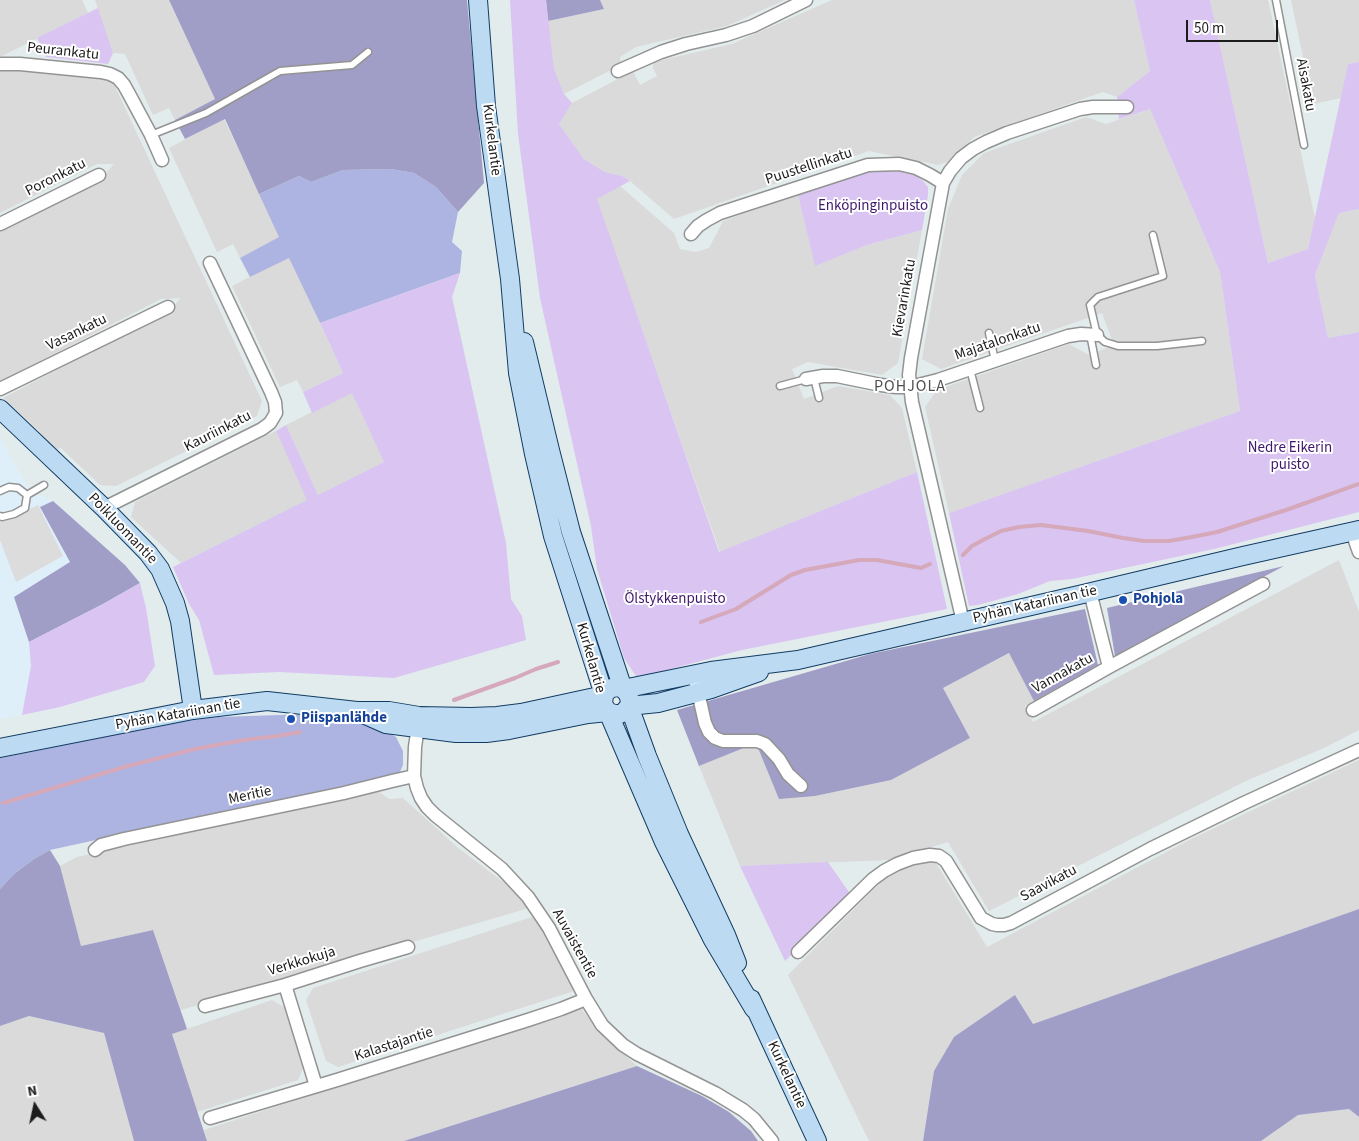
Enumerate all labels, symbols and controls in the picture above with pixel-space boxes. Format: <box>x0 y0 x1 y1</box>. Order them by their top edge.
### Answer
scale bar <box>1189 10 1282 42</box>
text: 50 m <box>1194 18 1224 39</box>
street label: Peurankatu <box>26 39 100 65</box>
street label: Aisakatu <box>1291 57 1319 113</box>
street label: Kurkelantie <box>478 103 504 177</box>
street label: Puustellinkatu <box>763 144 855 190</box>
street label: Poronkatu <box>23 155 89 201</box>
park label: Enköpinginpuisto <box>818 198 928 216</box>
street label: Kievarinkatu <box>889 257 921 339</box>
street label: Vasankatu <box>44 311 110 355</box>
street label: Majatalonkatu <box>953 319 1043 365</box>
district label: POHJOLA <box>873 377 947 397</box>
street label: Kauriinkatu <box>181 407 255 457</box>
park label: Nedre Eikerin puisto <box>1248 440 1332 475</box>
street label: Poikluomantie <box>84 490 160 568</box>
street label: Pyhän Katariinan tie <box>971 582 1099 628</box>
park label: Ölstykkenpuisto <box>624 591 726 609</box>
place label: Pohjola <box>1133 591 1183 609</box>
marker: Pohjola <box>1117 594 1129 606</box>
street label: Kurkelantie <box>571 621 609 695</box>
street label: Vannakatu <box>1029 650 1097 698</box>
street label: Pyhän Katariinan tie <box>114 695 242 735</box>
place label: Piispanlähde <box>301 710 387 728</box>
marker: Piispanlähde <box>285 713 297 725</box>
street label: Meritie <box>227 783 273 809</box>
street label: Saavikatu <box>1018 862 1080 906</box>
street label: Auvaistentie <box>547 906 601 982</box>
street label: Verkkokuja <box>266 943 338 981</box>
street label: Kalastajantie <box>352 1024 436 1066</box>
street label: Kurkelantie <box>763 1038 809 1112</box>
north arrow <box>10 1081 60 1131</box>
text: N <box>26 1081 39 1102</box>

